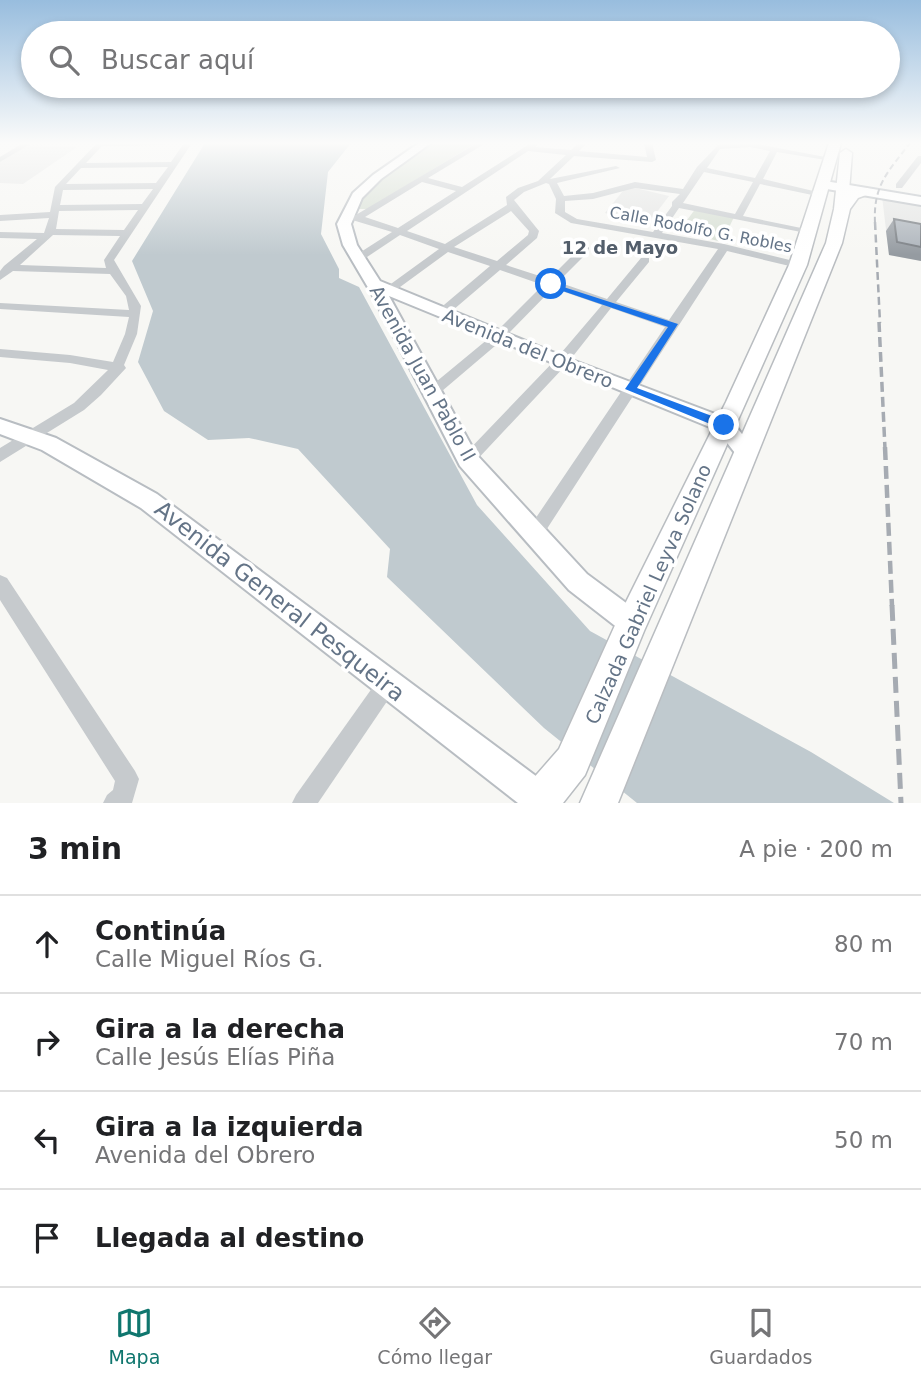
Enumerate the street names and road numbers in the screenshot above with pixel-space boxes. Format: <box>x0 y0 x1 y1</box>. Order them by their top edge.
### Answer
street label: Calle Rodolfo G. Robles <box>608 202 794 257</box>
street label: Avenida Juan Pablo II <box>365 281 481 465</box>
street label: Avenida del Obrero <box>439 304 617 392</box>
street label: Calzada Gabriel Leyva Solano <box>581 461 715 727</box>
street label: Avenida General Pesqueira <box>150 495 410 707</box>

